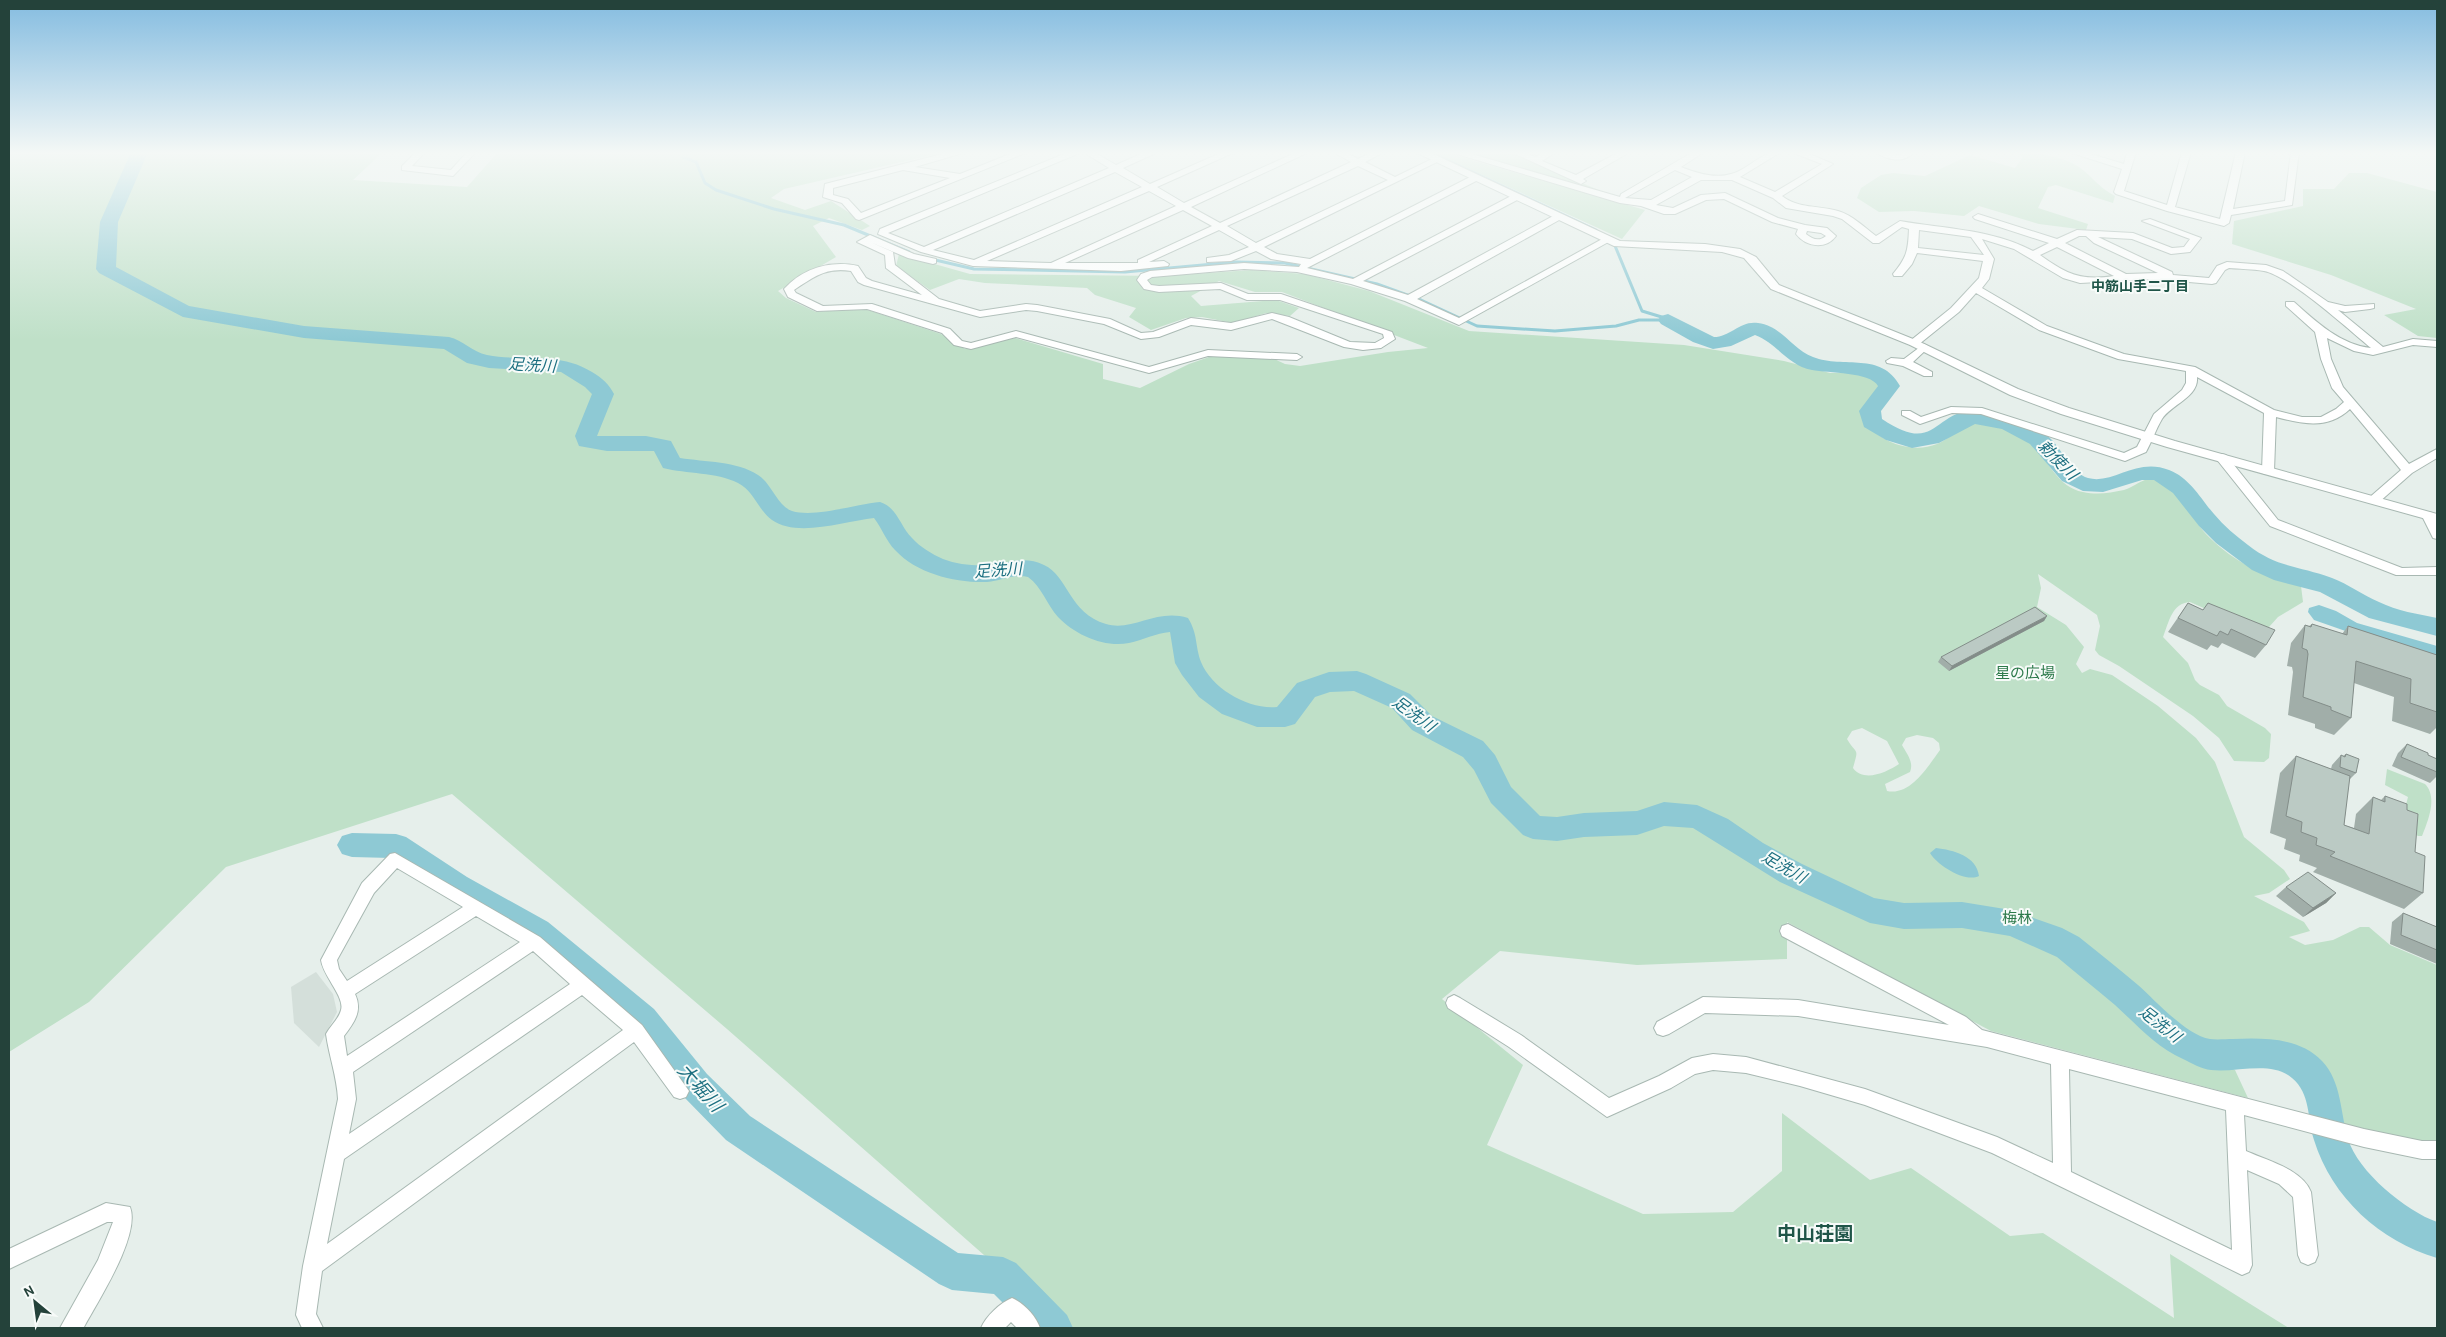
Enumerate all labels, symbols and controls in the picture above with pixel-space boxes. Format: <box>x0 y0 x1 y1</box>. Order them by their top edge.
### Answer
district label: 中筋山手二丁目 <box>2091 278 2189 295</box>
water label: 足洗川 <box>508 354 558 376</box>
water label: 勅使川 <box>2034 436 2083 485</box>
water label: 足洗川 <box>973 559 1025 581</box>
park label: 星の広場 <box>1995 664 2055 682</box>
water label: 足洗川 <box>1389 692 1441 737</box>
water label: 足洗川 <box>1758 847 1811 888</box>
park label: 梅林 <box>2002 909 2032 927</box>
water label: 足洗川 <box>2135 1002 2186 1047</box>
water label: 大堀川 <box>673 1059 729 1118</box>
district label: 中山荘園 <box>1777 1223 1853 1245</box>
north arrow <box>10 1277 60 1327</box>
text: N <box>20 1281 37 1301</box>

